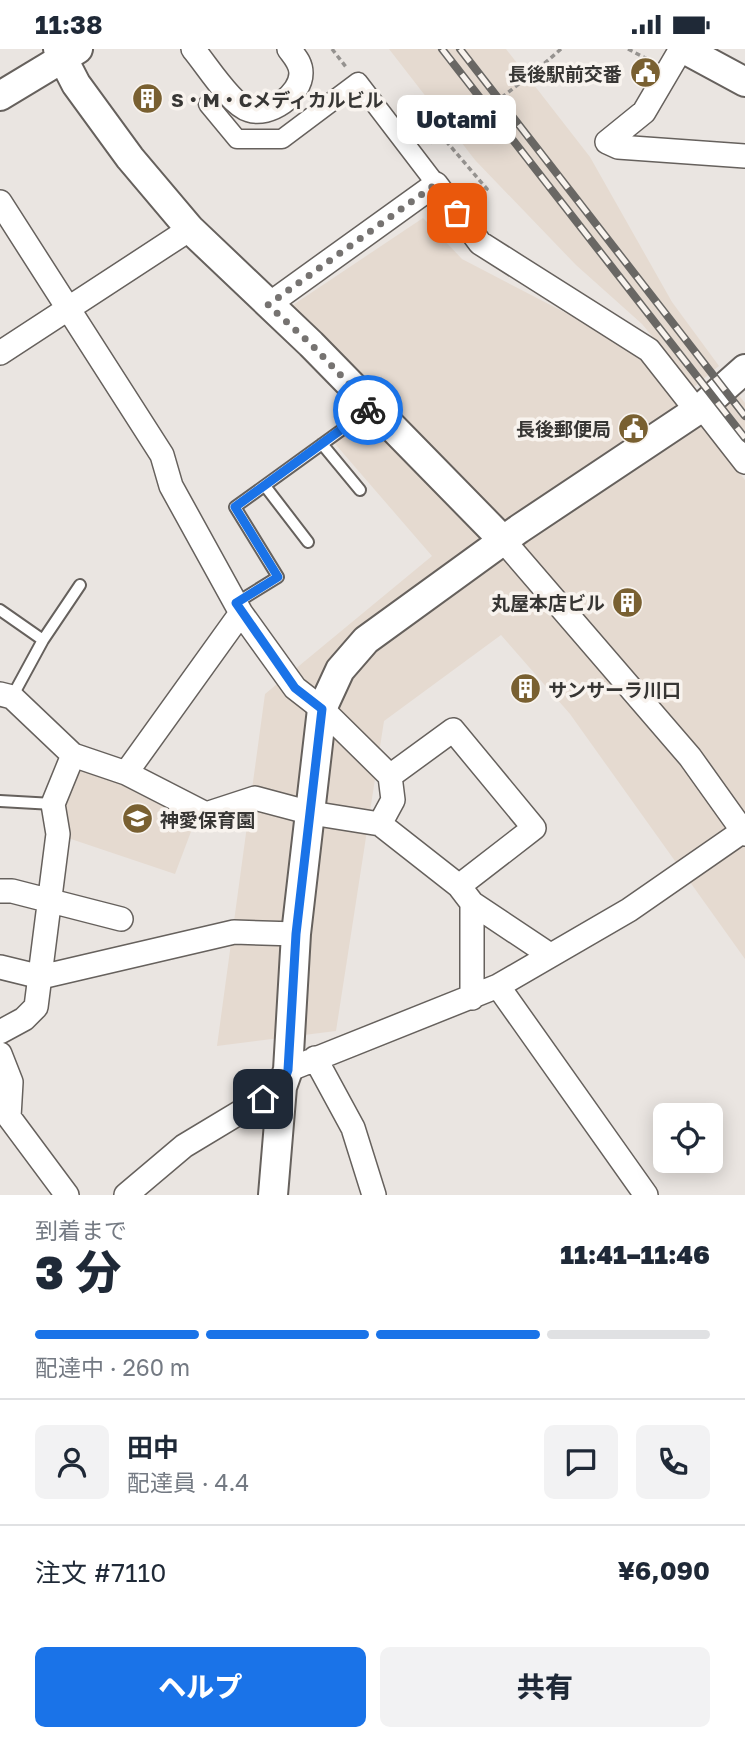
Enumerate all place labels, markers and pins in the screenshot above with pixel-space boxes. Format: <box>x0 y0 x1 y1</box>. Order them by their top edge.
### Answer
public building icon: 長後駅前交番 <box>628 56 662 90</box>
place label: 長後駅前交番 <box>508 62 622 85</box>
building icon: S・M・Cメディカルビル <box>131 82 165 116</box>
place label: S・M・Cメディカルビル <box>171 88 384 111</box>
callout: Uotami <box>398 94 516 143</box>
pin <box>427 183 487 243</box>
public building icon: 長後郵便局 <box>617 411 651 445</box>
place label: 長後郵便局 <box>516 417 611 440</box>
building icon: 丸屋本店ビル <box>611 585 645 619</box>
place label: 丸屋本店ビル <box>491 591 605 614</box>
building icon: サンサーラ川口 <box>508 672 542 706</box>
place label: サンサーラ川口 <box>548 678 681 701</box>
school or university icon: 神愛保育園 <box>120 802 154 836</box>
place label: 神愛保育園 <box>160 808 255 831</box>
pin <box>233 1069 293 1129</box>

